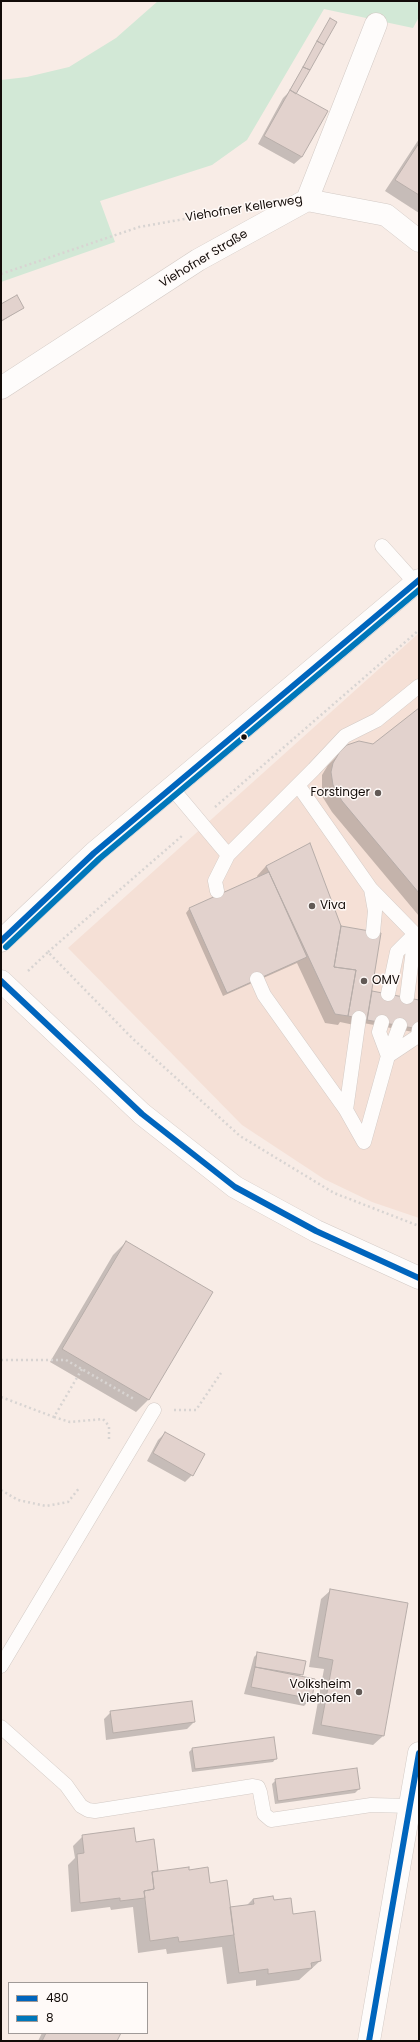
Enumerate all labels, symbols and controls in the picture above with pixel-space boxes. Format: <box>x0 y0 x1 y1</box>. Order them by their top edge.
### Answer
street label: Viehofner Kellerweg <box>184 193 304 225</box>
street label: Viehofner Straße <box>157 227 251 291</box>
unlabelled marker <box>239 732 249 742</box>
place label: Forstinger <box>311 786 370 800</box>
marker: Forstinger <box>373 788 383 798</box>
place label: Viva <box>320 899 346 913</box>
marker: Viva <box>307 901 317 911</box>
place label: OMV <box>372 974 400 988</box>
marker: OMV <box>359 976 369 986</box>
place label: Volksheim Viehofen <box>289 1678 351 1706</box>
marker: Volksheim Viehofen <box>354 1687 364 1697</box>
legend <box>8 1982 148 2034</box>
text: 480 <box>46 1989 69 2006</box>
text: 8 <box>46 2009 54 2026</box>

